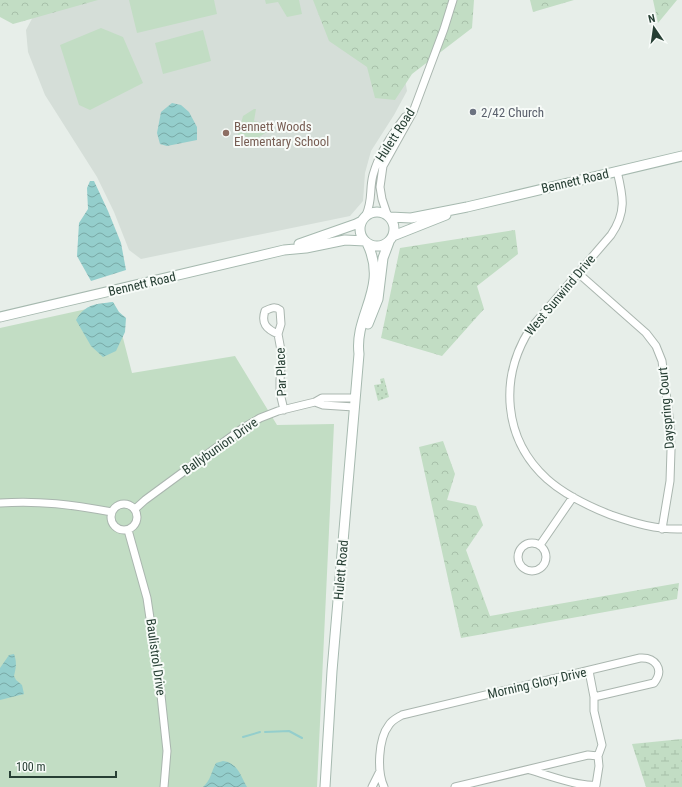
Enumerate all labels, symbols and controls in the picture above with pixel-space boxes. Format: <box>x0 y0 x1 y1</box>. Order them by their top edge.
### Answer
north arrow <box>634 8 674 48</box>
text: N <box>647 12 657 26</box>
place label: 2/42 Church <box>481 105 544 120</box>
street label: Hulett Road <box>372 106 418 164</box>
marker: 2/42 Church <box>468 107 478 117</box>
place label: Bennett Woods Elementary School <box>234 119 329 149</box>
marker: Bennett Woods Elementary School <box>221 128 231 138</box>
street label: Bennett Road <box>540 166 610 196</box>
street label: West Sunwind Drive <box>522 251 598 339</box>
street label: Bennett Road <box>107 269 177 299</box>
street label: Par Place <box>273 347 289 397</box>
street label: Dayspring Court <box>655 366 677 450</box>
street label: Ballybunion Drive <box>179 414 261 478</box>
street label: Hulett Road <box>331 539 351 601</box>
street label: Baulistrol Drive <box>143 618 169 696</box>
street label: Morning Glory Drive <box>486 664 588 702</box>
scale bar <box>10 753 116 779</box>
text: 100 m <box>16 760 46 774</box>

